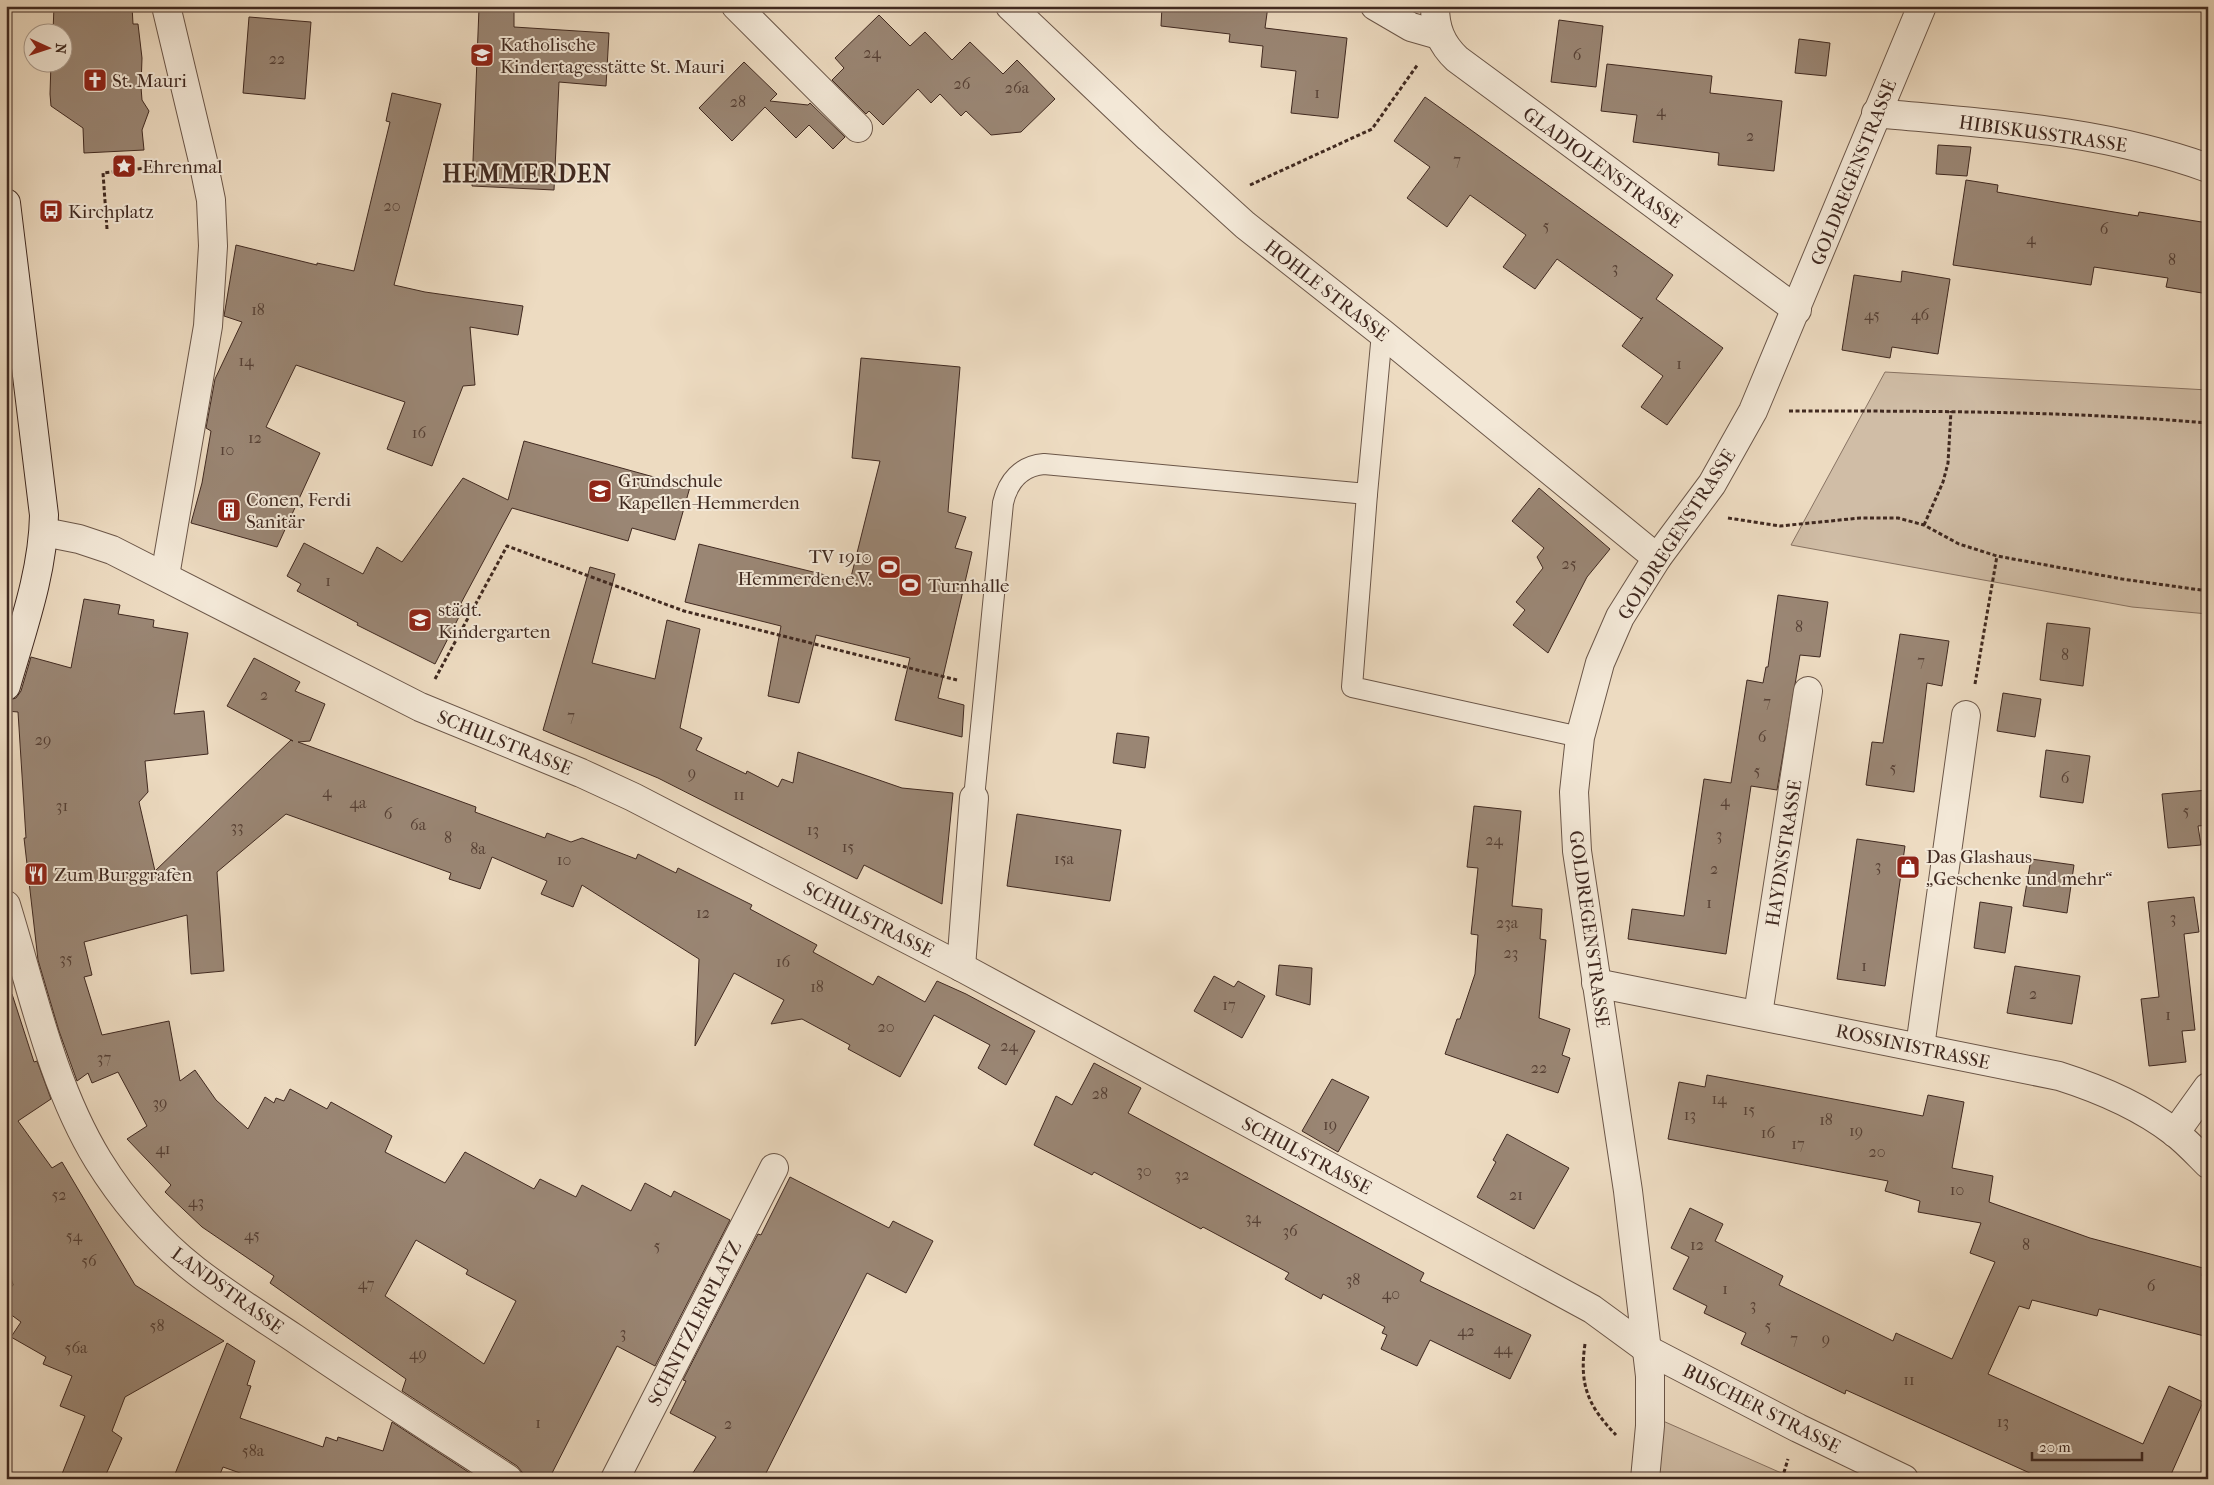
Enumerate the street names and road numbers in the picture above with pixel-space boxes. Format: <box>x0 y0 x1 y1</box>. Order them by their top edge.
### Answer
street label: GOLDREGENSTRASSE <box>1807 76 1901 269</box>
street label: GLADIOLENSTRASSE <box>1519 103 1686 233</box>
street label: HIBISKUSSTRASSE <box>1957 111 2129 157</box>
street label: HOHLE STRASSE <box>1260 235 1393 346</box>
street label: GOLDREGENSTRASSE <box>1614 445 1740 624</box>
street label: SCHULSTRASSE <box>434 706 576 780</box>
street label: HAYDNSTRASSE <box>1762 778 1807 928</box>
street label: GOLDREGENSTRASSE <box>1564 829 1614 1029</box>
street label: SCHULSTRASSE <box>799 877 938 963</box>
street label: ROSSINISTRASSE <box>1834 1020 1992 1074</box>
street label: SCHULSTRASSE <box>1238 1112 1376 1200</box>
street label: SCHNITZLERPLATZ <box>644 1237 746 1410</box>
street label: LANDSTRASSE <box>167 1243 288 1339</box>
street label: BUSCHER STRASSE <box>1679 1360 1844 1458</box>

